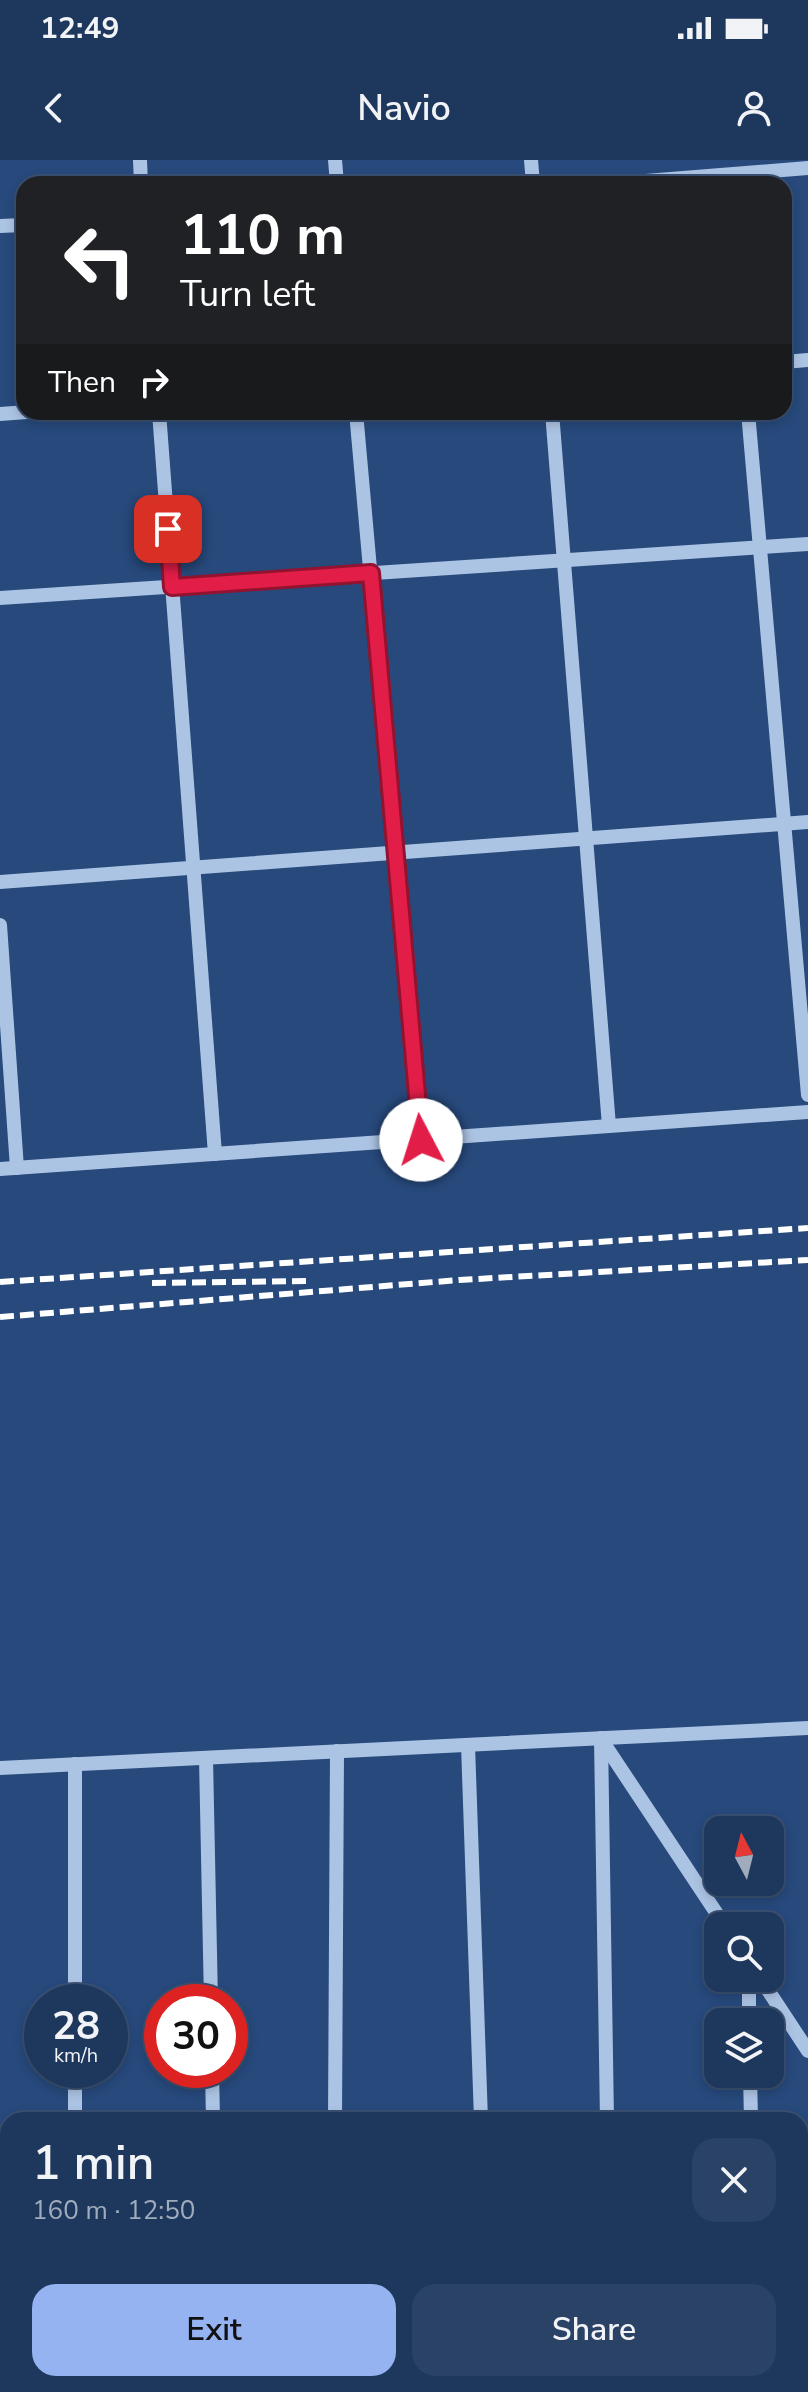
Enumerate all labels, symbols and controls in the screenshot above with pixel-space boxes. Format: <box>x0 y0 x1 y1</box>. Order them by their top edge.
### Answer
text: 12:49 <box>40 8 119 49</box>
text: Navio <box>357 84 451 133</box>
icon: back <box>32 86 76 130</box>
icon: person <box>732 86 776 130</box>
text: 110 m <box>180 197 345 274</box>
icon: left <box>48 208 152 312</box>
text: Turn left <box>180 270 315 319</box>
icon: right <box>132 360 176 404</box>
text: Then <box>48 362 116 403</box>
pin <box>134 495 202 563</box>
icon: arrive <box>146 507 190 551</box>
position arrow <box>379 1098 463 1182</box>
north arrow <box>704 1816 784 1896</box>
map controls <box>704 1816 784 2088</box>
button: search <box>704 1912 784 1992</box>
speed limit sign: 30 <box>144 1984 248 2088</box>
text: 28 <box>52 1999 100 2053</box>
button: layers <box>704 2008 784 2088</box>
text: km/h <box>54 2042 98 2069</box>
text: 1 min <box>32 2130 154 2196</box>
button: close <box>692 2138 776 2222</box>
text: 160 m · 12:50 <box>32 2193 195 2228</box>
button: Exit <box>32 2284 396 2376</box>
button: Share <box>412 2284 776 2376</box>

